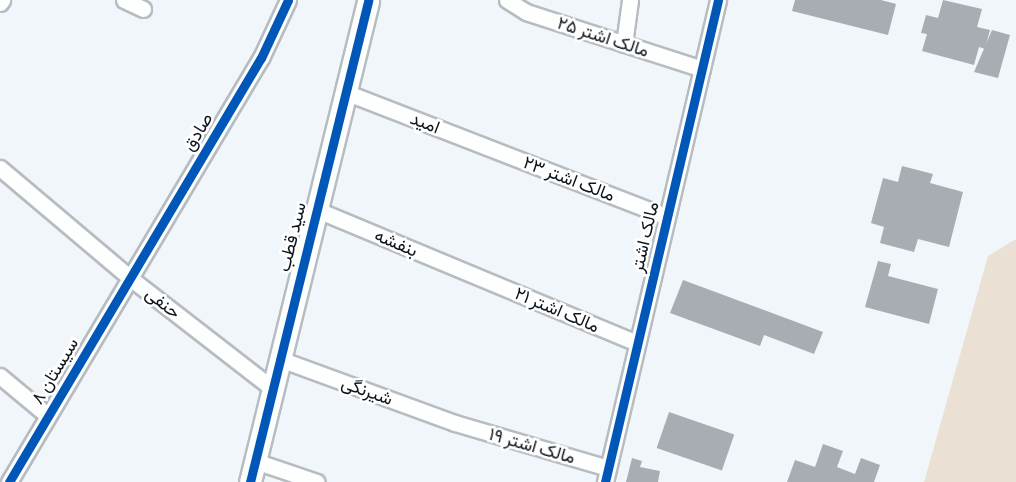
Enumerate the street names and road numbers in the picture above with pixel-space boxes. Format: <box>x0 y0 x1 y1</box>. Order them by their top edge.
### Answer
street label: مالک اشتر ۲۵ <box>554 12 652 62</box>
street label: امید <box>407 108 443 138</box>
street label: صادق <box>178 109 218 155</box>
street label: مالک اشتر ۲۳ <box>520 152 618 206</box>
street label: سید قطب <box>273 200 311 274</box>
street label: مالک اشتر <box>626 200 664 274</box>
street label: بنفشه <box>371 224 421 262</box>
street label: حنفی <box>141 283 185 323</box>
street label: مالک اشتر ۲۱ <box>512 283 602 337</box>
street label: سیستان ۸ <box>27 334 83 408</box>
street label: شیرنگی <box>338 372 396 410</box>
street label: مالک اشتر ۱۹ <box>486 423 578 469</box>

